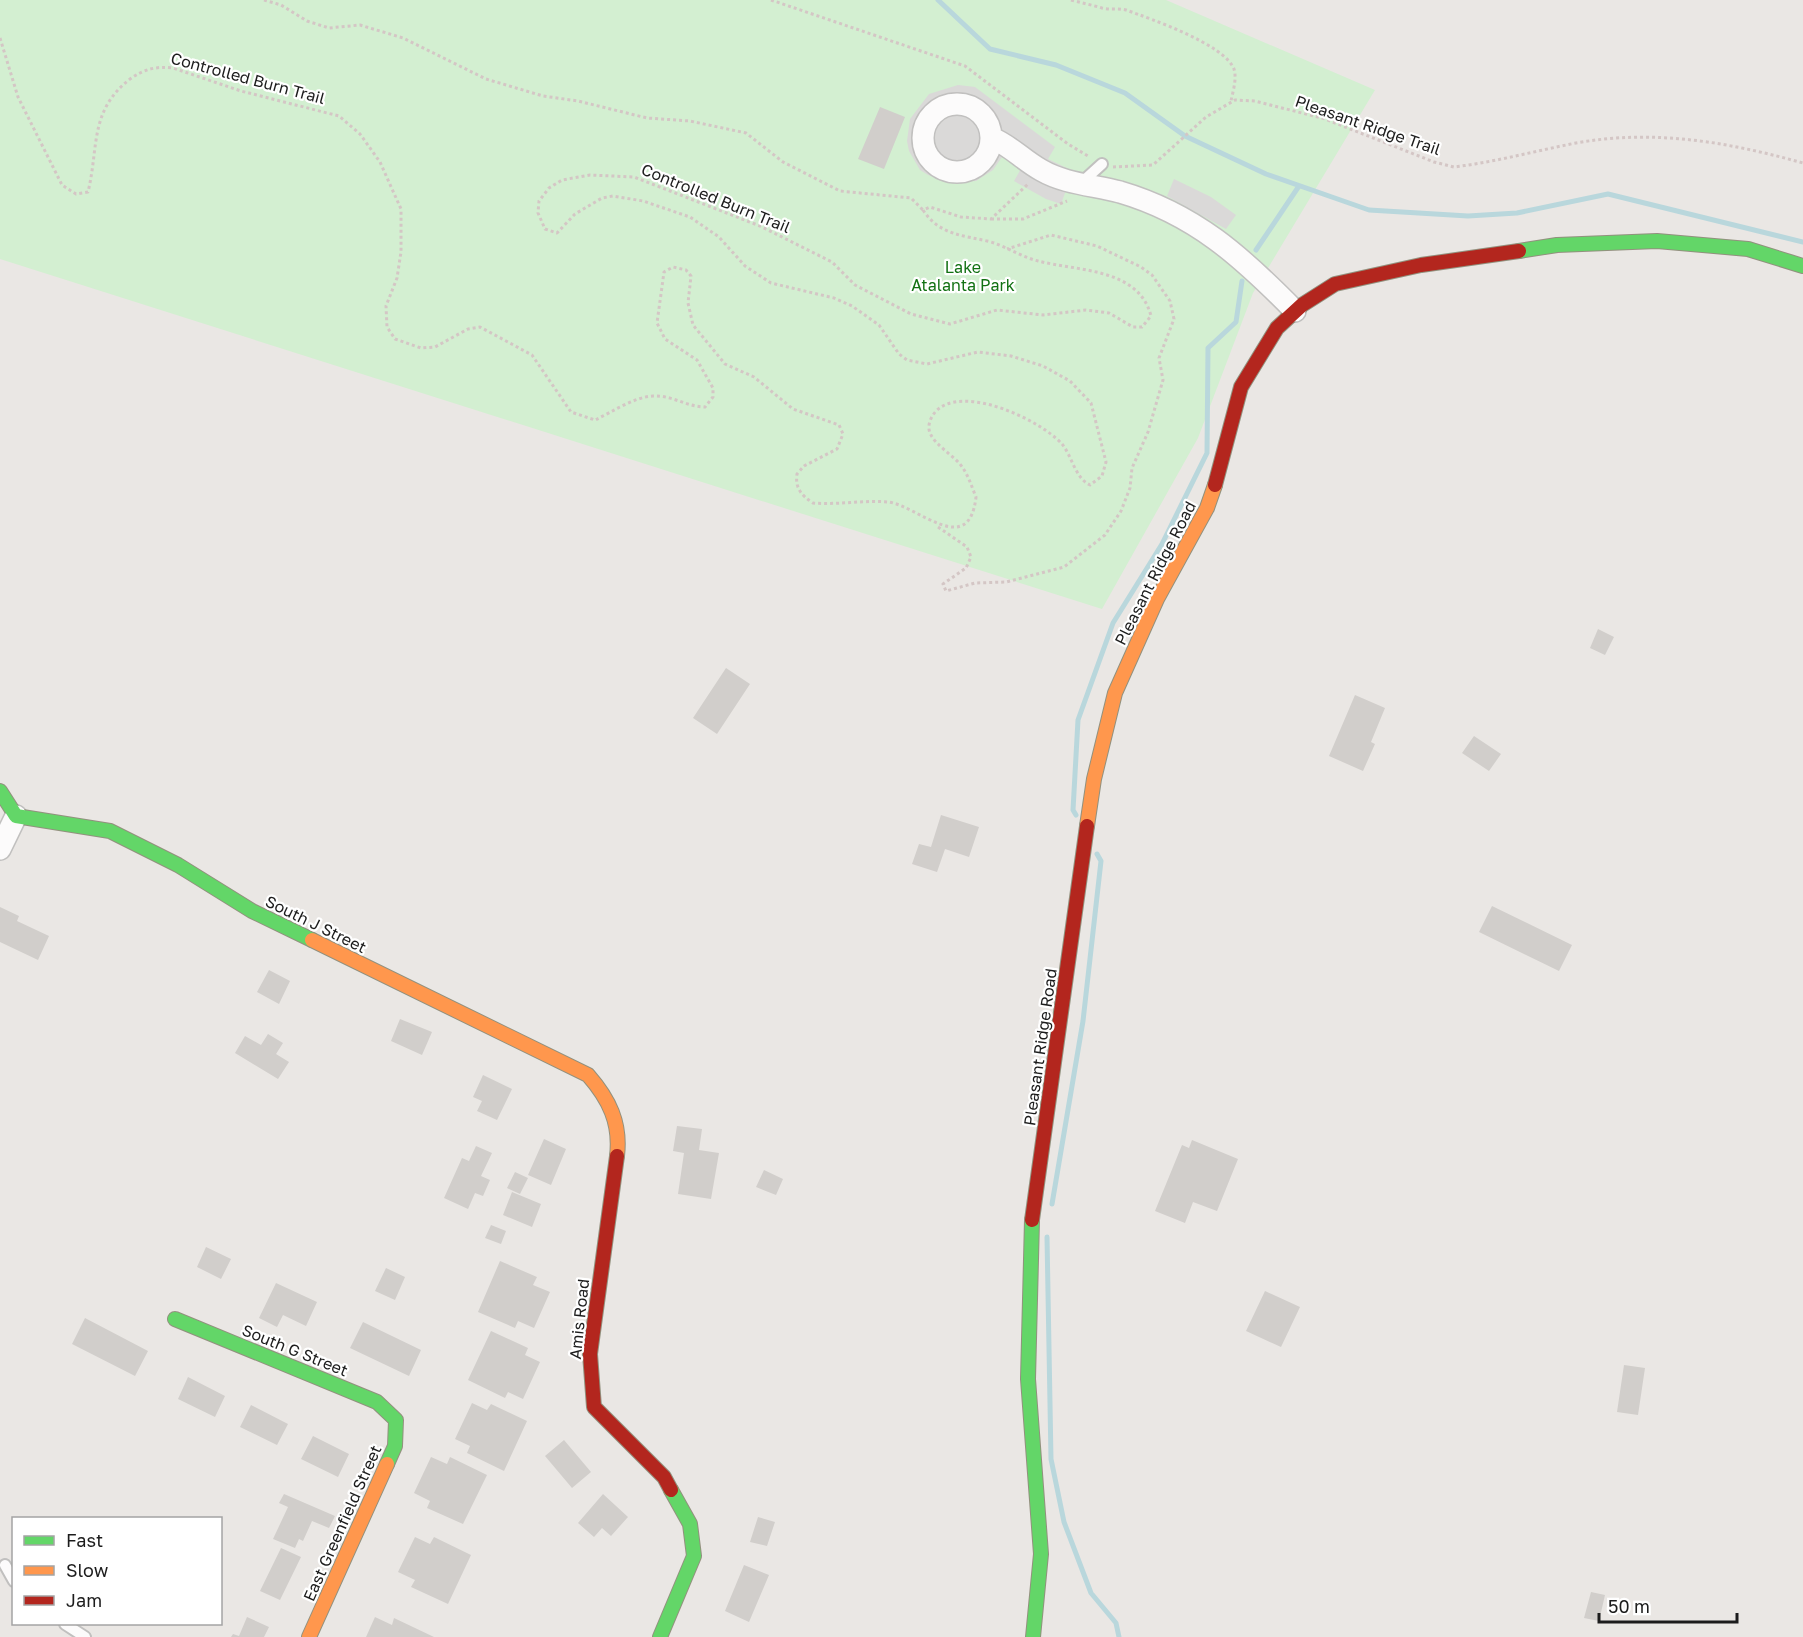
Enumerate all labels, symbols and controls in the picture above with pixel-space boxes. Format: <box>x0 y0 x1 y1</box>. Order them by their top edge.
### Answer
street label: Controlled Burn Trail <box>169 48 327 108</box>
street label: Pleasant Ridge Trail <box>1293 91 1443 159</box>
street label: Controlled Burn Trail <box>639 159 793 237</box>
park label: Lake Atalanta Park <box>911 257 1015 295</box>
street label: Pleasant Ridge Road <box>1110 498 1200 648</box>
street label: South J Street <box>262 891 370 957</box>
street label: Pleasant Ridge Road <box>1019 967 1061 1127</box>
street label: Amis Road <box>565 1278 593 1360</box>
street label: South G Street <box>239 1320 351 1380</box>
street label: East Greenfield Street <box>299 1442 385 1604</box>
legend <box>12 1517 222 1625</box>
text: Fast <box>66 1529 103 1551</box>
text: Slow <box>66 1559 109 1581</box>
scale bar <box>1599 1586 1737 1624</box>
text: Jam <box>66 1589 102 1611</box>
text: 50 m <box>1608 1595 1650 1617</box>

